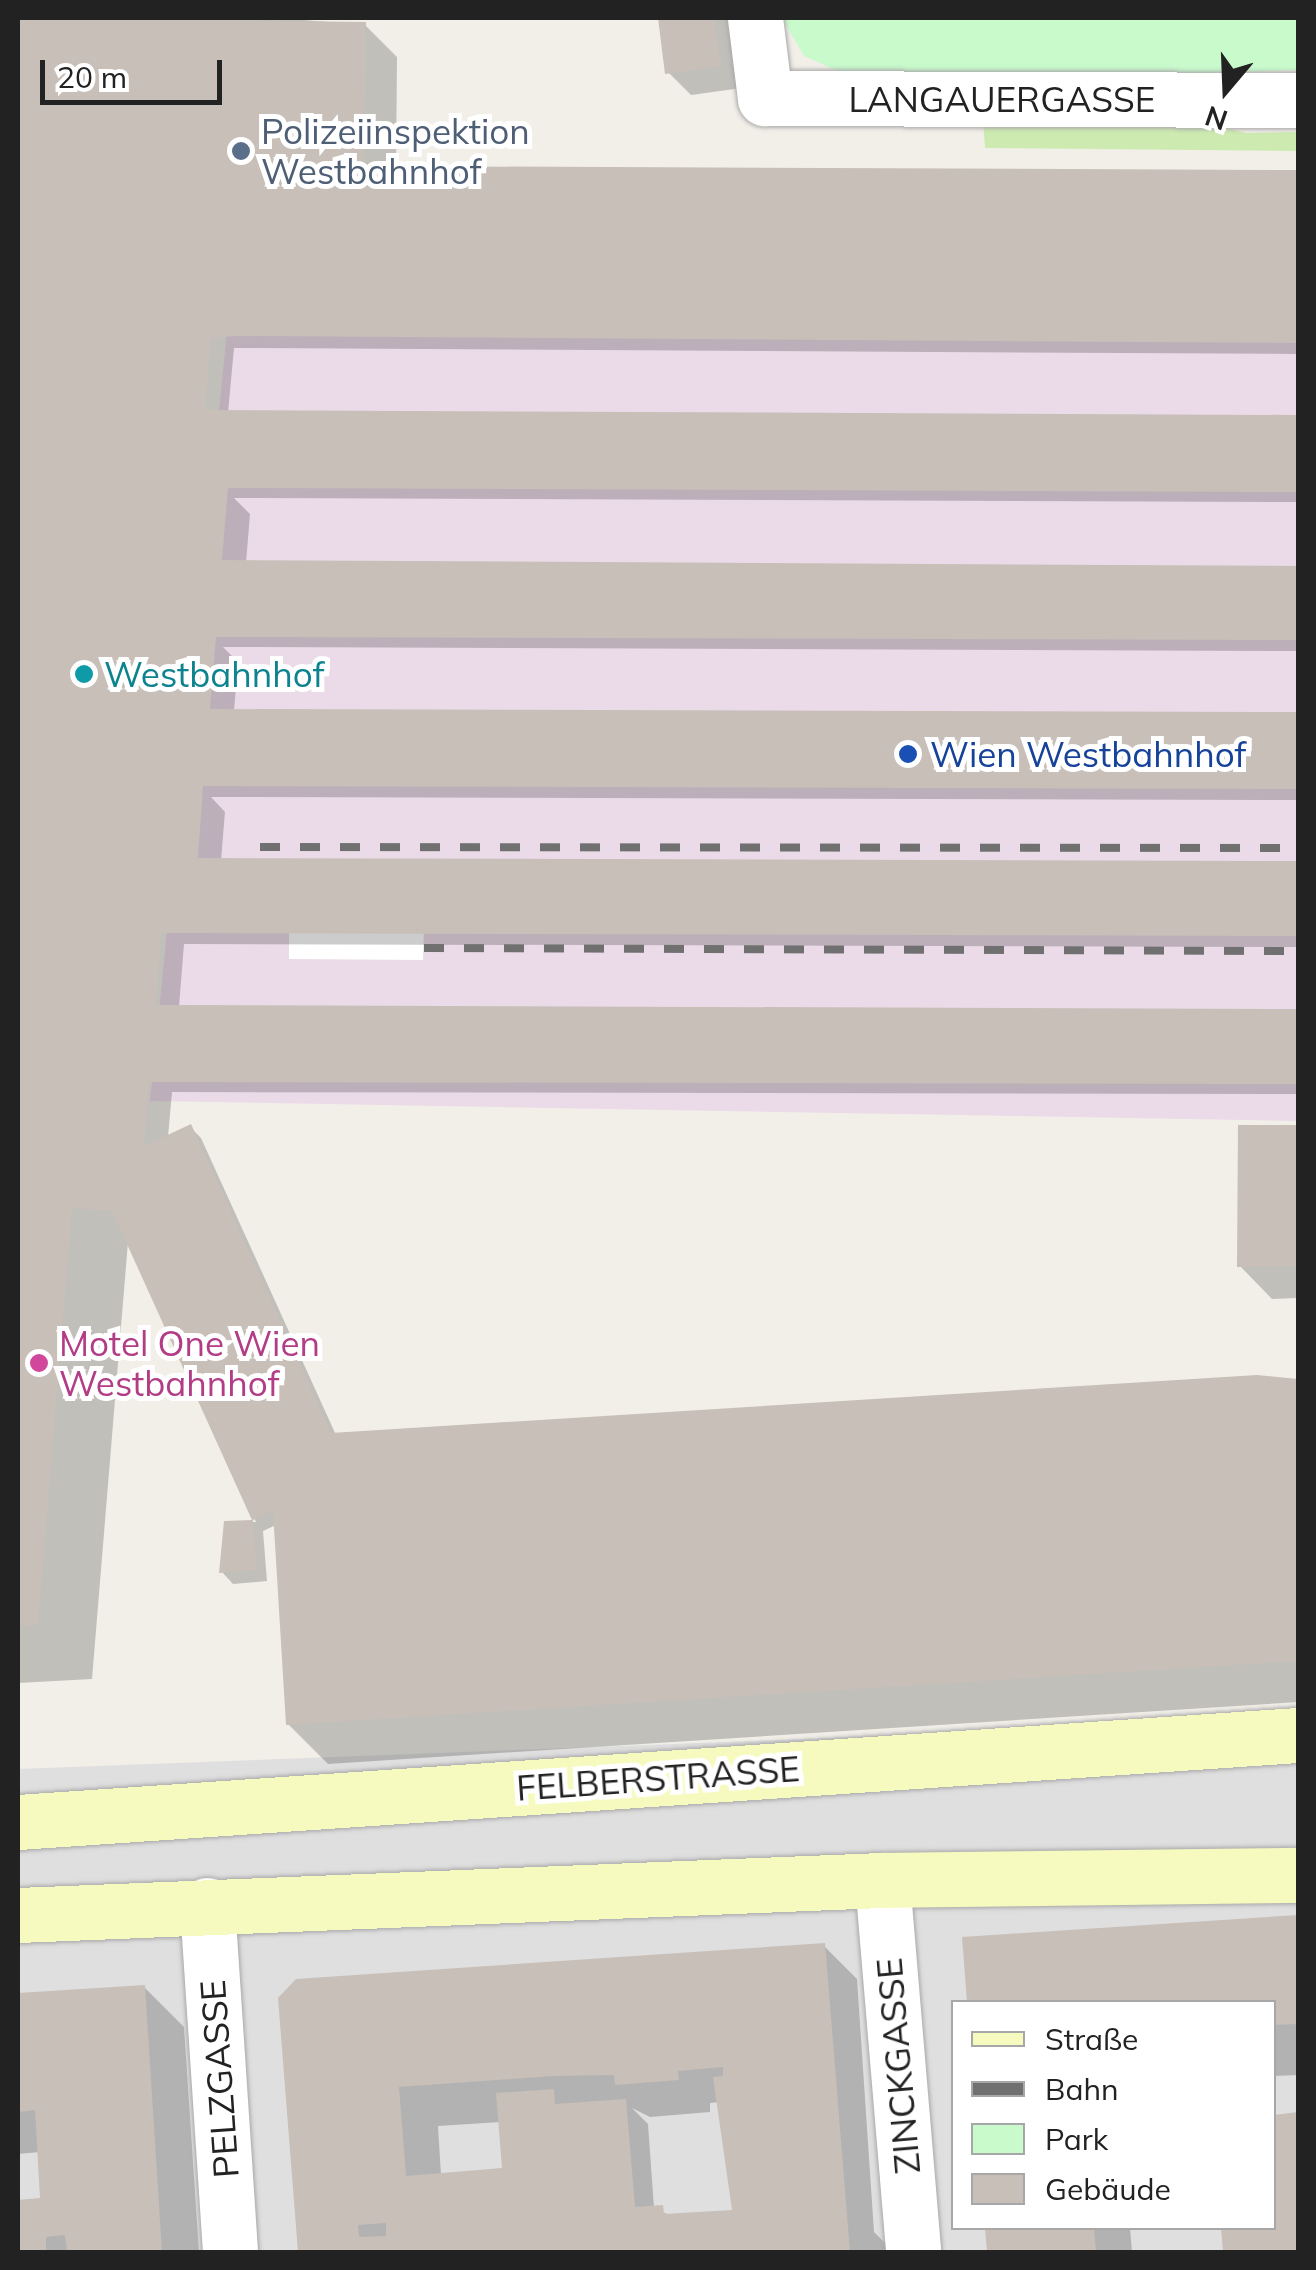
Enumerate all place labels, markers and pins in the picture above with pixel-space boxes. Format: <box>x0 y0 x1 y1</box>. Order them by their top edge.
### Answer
place label: Polizeiinspektion Westbahnhof <box>261 110 530 192</box>
marker: Polizeiinspektion Westbahnhof <box>230 140 252 162</box>
place label: Westbahnhof <box>104 653 325 695</box>
marker: Westbahnhof <box>73 663 95 685</box>
place label: Wien Westbahnhof <box>930 733 1246 775</box>
marker: Wien Westbahnhof <box>895 741 921 767</box>
place label: Motel One Wien Westbahnhof <box>59 1322 320 1404</box>
marker: Motel One Wien Westbahnhof <box>28 1352 50 1374</box>

